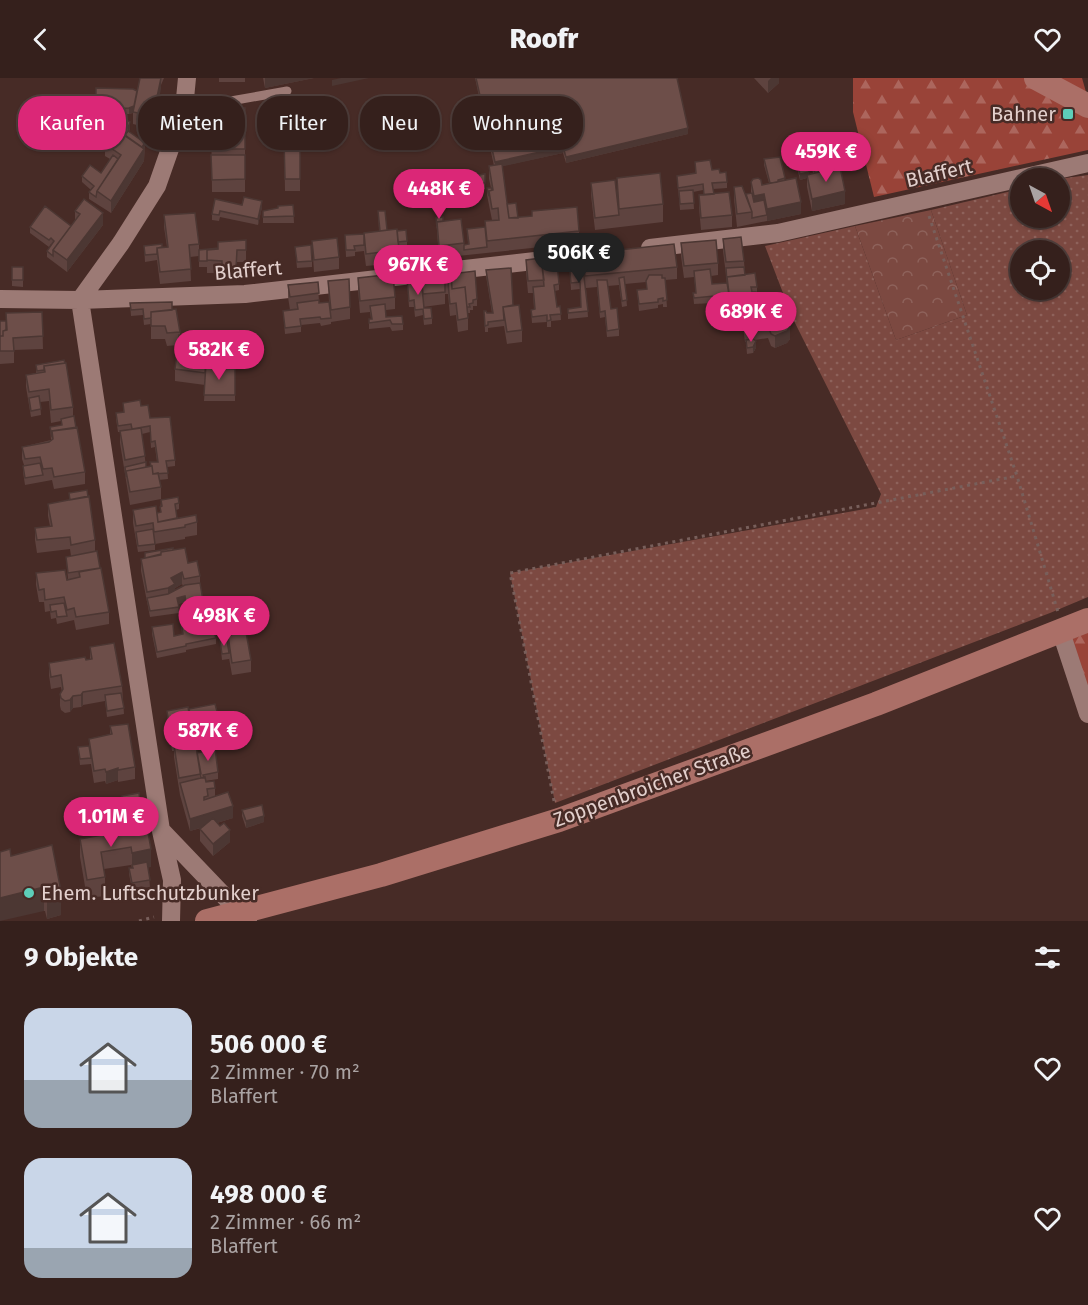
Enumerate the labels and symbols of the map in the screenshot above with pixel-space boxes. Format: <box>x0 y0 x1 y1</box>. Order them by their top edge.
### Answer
place label: Bahner <box>991 102 1056 126</box>
marker: Bahner <box>1061 107 1075 121</box>
pin: 459K € <box>777 132 875 183</box>
street label: Blaffert <box>903 154 976 192</box>
north arrow <box>1010 168 1070 228</box>
pin: 448K € <box>390 169 488 220</box>
pin: 506K € <box>530 233 628 284</box>
pin: 967K € <box>369 245 467 296</box>
street label: Blaffert <box>213 255 284 285</box>
pin: 689K € <box>702 292 800 343</box>
pin: 582K € <box>170 330 268 381</box>
pin: 498K € <box>175 596 273 647</box>
pin: 587K € <box>159 711 257 762</box>
street label: Zoppenbroicher Straße <box>550 738 754 832</box>
pin: 1.01M € <box>56 797 166 848</box>
place label: Ehem. Luftschutzbunker <box>41 881 259 905</box>
marker: Ehem. Luftschutzbunker <box>22 886 36 900</box>

